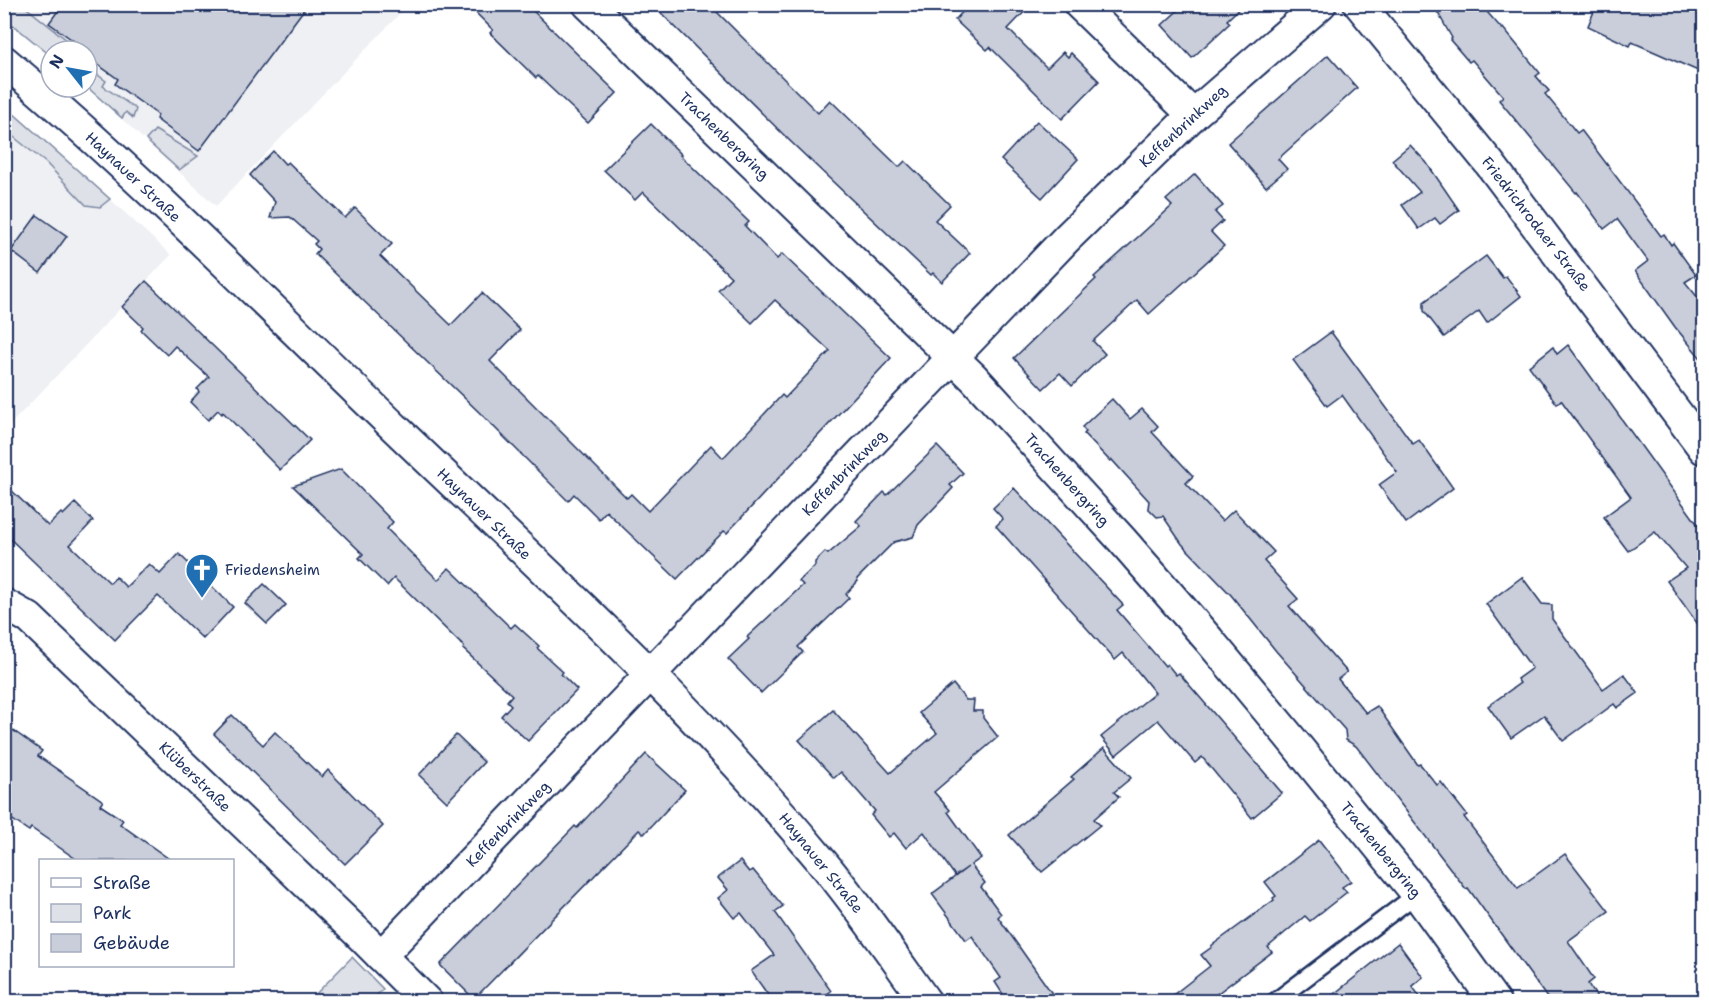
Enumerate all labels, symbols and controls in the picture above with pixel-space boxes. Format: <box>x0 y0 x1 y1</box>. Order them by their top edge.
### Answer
north arrow <box>39 39 99 99</box>
text: N <box>44 51 69 72</box>
street label: Keffenbrinkweg <box>1135 80 1231 172</box>
street label: Trachenbergring <box>674 88 774 184</box>
street label: Haynauer Straße <box>81 127 185 227</box>
street label: Friedrichrodaer Straße <box>1477 152 1595 296</box>
street label: Keffenbrinkweg <box>798 425 890 521</box>
street label: Trachenbergring <box>1020 429 1114 531</box>
street label: Haynauer Straße <box>432 464 536 564</box>
church icon: Friedensheim <box>184 552 220 599</box>
place label: Friedensheim <box>225 560 320 580</box>
street label: Klüberstraße <box>155 737 235 817</box>
street label: Keffenbrinkweg <box>462 776 554 872</box>
street label: Trachenbergring <box>1336 798 1426 902</box>
street label: Haynauer Straße <box>774 809 868 917</box>
legend <box>39 859 234 967</box>
text: Straße <box>93 871 151 895</box>
text: Park <box>93 901 132 925</box>
text: Gebäude <box>93 931 170 955</box>

